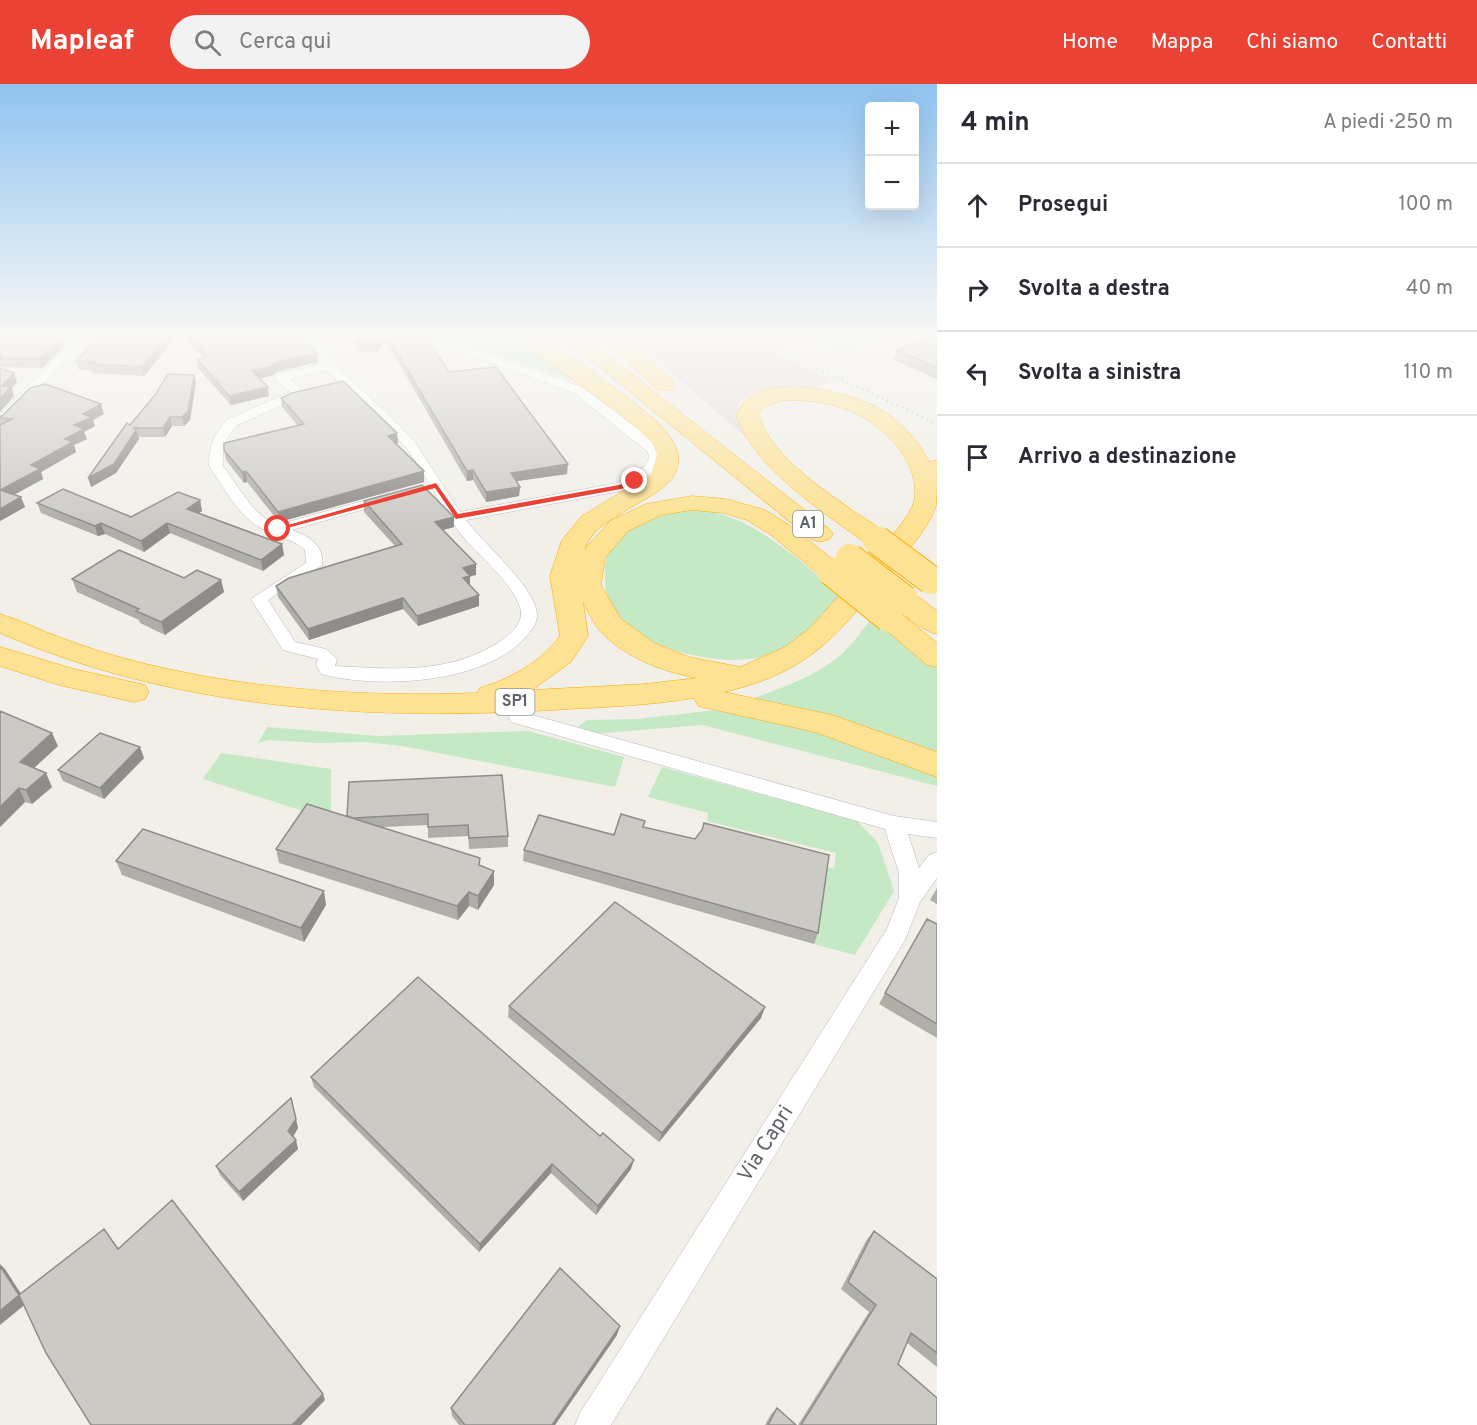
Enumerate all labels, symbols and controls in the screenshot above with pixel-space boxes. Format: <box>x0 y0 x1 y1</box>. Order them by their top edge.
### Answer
search box <box>170 15 590 69</box>
text: Mapleaf <box>30 24 134 60</box>
icon: search <box>191 26 224 59</box>
text: Cerca qui <box>239 29 331 56</box>
text: Home <box>1062 29 1118 56</box>
text: Mappa <box>1151 29 1213 56</box>
text: Chi siamo <box>1246 29 1338 56</box>
text: Contatti <box>1371 29 1447 56</box>
map controls <box>865 102 919 210</box>
button: + <box>865 102 919 156</box>
text: 4 min <box>961 107 1030 140</box>
text: A piedi · 250 m <box>1323 110 1453 136</box>
button: − <box>865 156 919 210</box>
icon: ahead <box>961 189 994 222</box>
text: Prosegui <box>1018 192 1108 219</box>
text: 100 m <box>1398 192 1453 218</box>
icon: right <box>961 273 994 306</box>
text: Svolta a destra <box>1018 276 1170 303</box>
text: 40 m <box>1406 276 1453 302</box>
icon: left <box>961 357 994 390</box>
text: Svolta a sinistra <box>1018 360 1181 387</box>
text: 110 m <box>1404 360 1453 386</box>
icon: arrive <box>961 441 994 474</box>
text: Arrivo a destinazione <box>1018 444 1236 471</box>
route end <box>621 467 647 493</box>
road number: A1 <box>793 511 823 537</box>
route start <box>264 515 290 541</box>
road number: SP1 <box>496 689 534 715</box>
street label: Via Capri <box>732 1101 800 1187</box>

